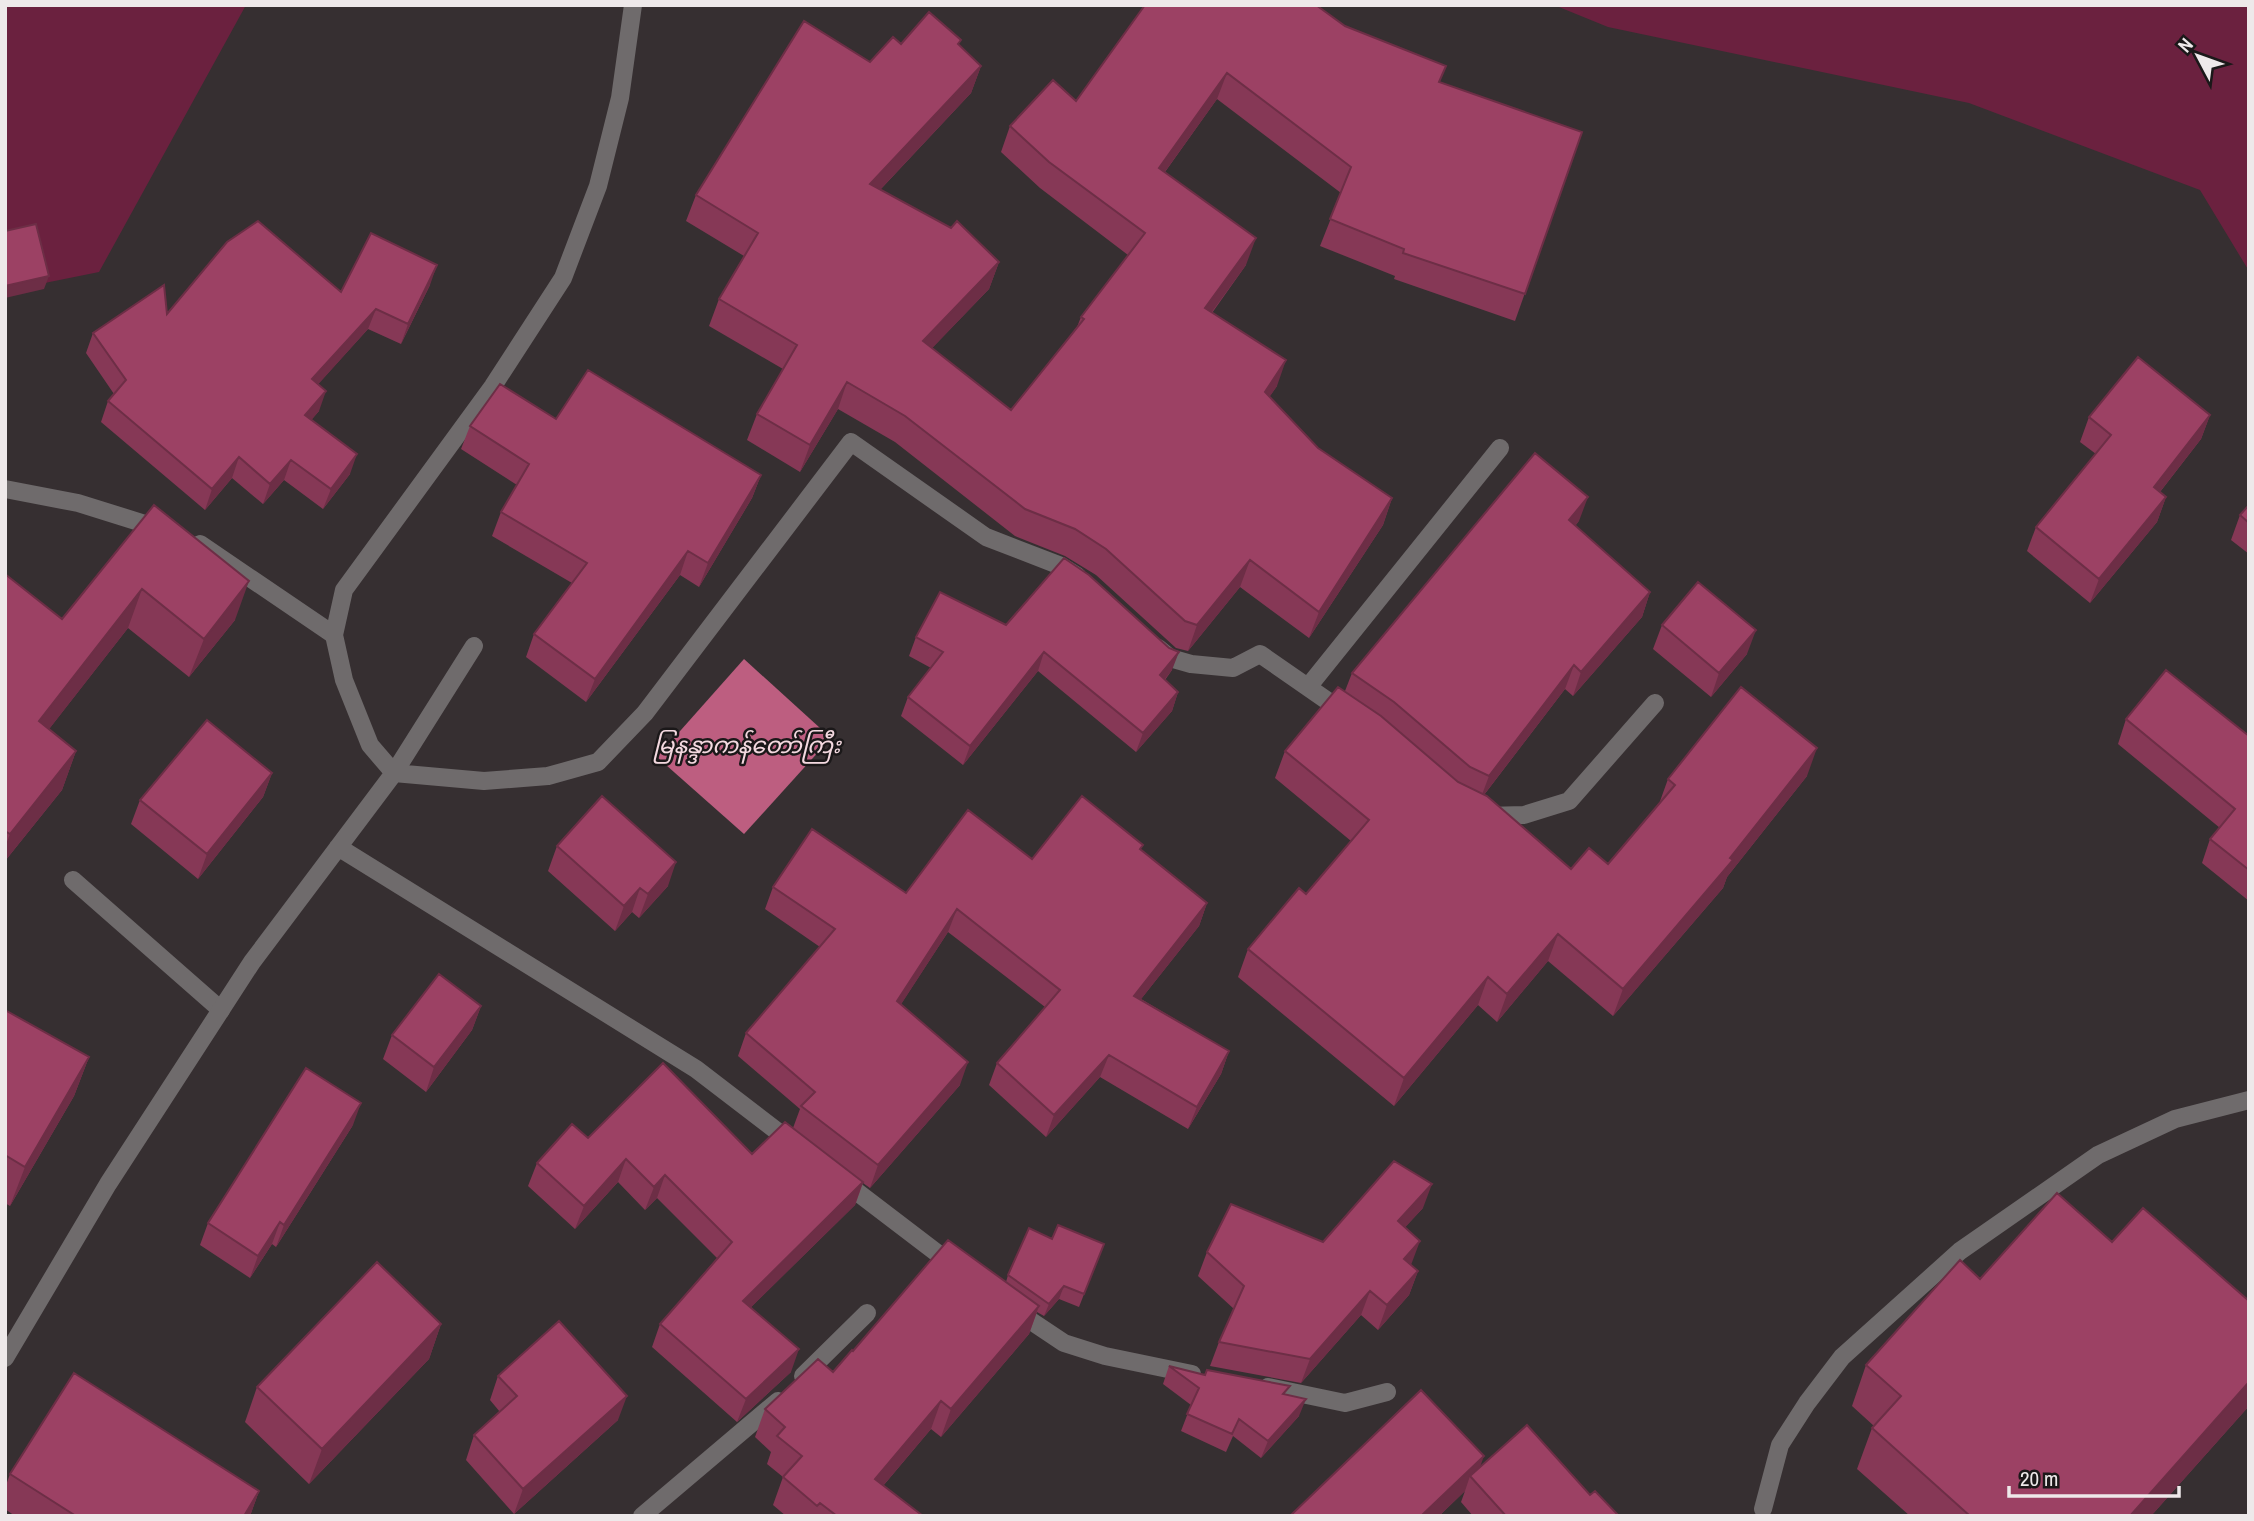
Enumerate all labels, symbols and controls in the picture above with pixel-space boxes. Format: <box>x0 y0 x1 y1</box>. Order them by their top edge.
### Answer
north arrow <box>2163 21 2233 91</box>
text: N <box>2172 32 2199 58</box>
water label: မြနန္ဒာကန်တော်ကြီး <box>653 729 843 764</box>
scale bar <box>2009 1454 2179 1498</box>
text: 20 m <box>2020 1464 2058 1493</box>

